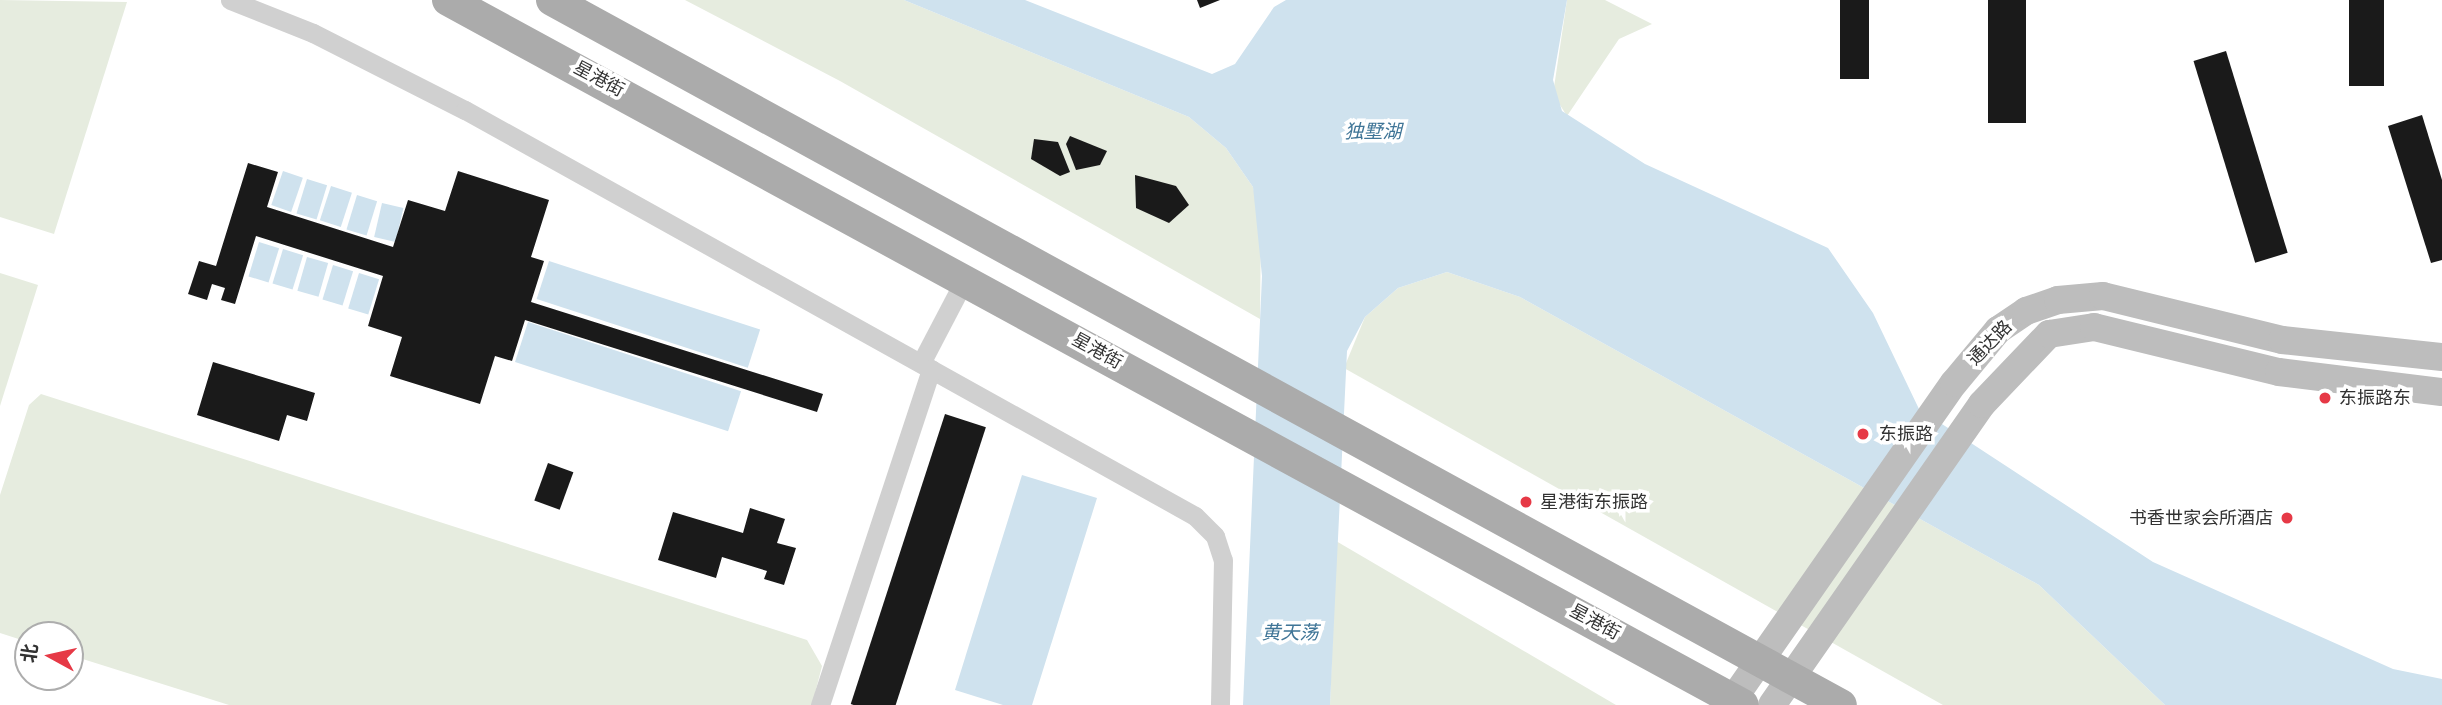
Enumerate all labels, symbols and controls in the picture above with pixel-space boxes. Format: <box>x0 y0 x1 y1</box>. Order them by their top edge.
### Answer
street label: 星港街 <box>570 57 628 101</box>
water label: 独墅湖 <box>1345 121 1401 143</box>
street label: 通达路 <box>1963 316 2017 370</box>
street label: 星港街 <box>1068 328 1126 374</box>
place label: 东振路东 <box>2339 387 2411 409</box>
marker: 东振路东 <box>2317 390 2333 406</box>
place label: 东振路 <box>1879 423 1933 445</box>
marker: 东振路 <box>1853 424 1873 444</box>
place label: 星港街东振路 <box>1540 491 1648 513</box>
marker: 星港街东振路 <box>1518 494 1534 510</box>
place label: 书香世家会所酒店 <box>2129 507 2273 529</box>
marker: 书香世家会所酒店 <box>2279 510 2295 526</box>
street label: 星港街 <box>1566 600 1624 644</box>
north arrow <box>14 621 84 691</box>
water label: 黄天荡 <box>1262 622 1318 644</box>
text: 北 <box>17 642 42 664</box>

